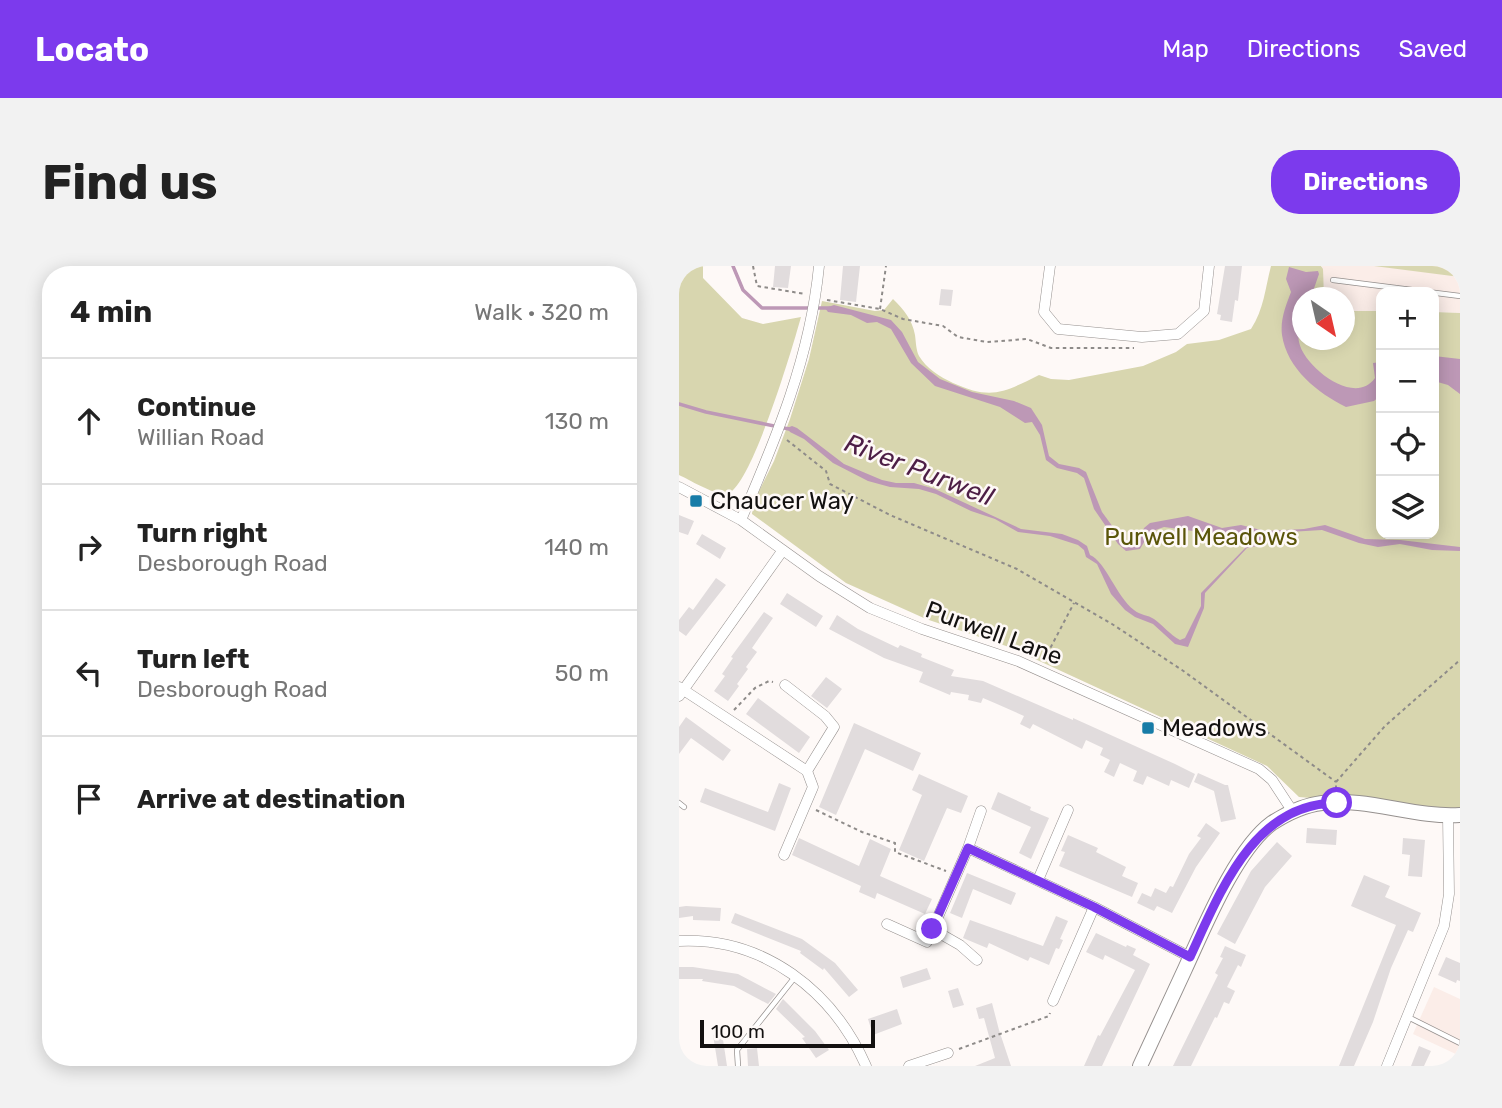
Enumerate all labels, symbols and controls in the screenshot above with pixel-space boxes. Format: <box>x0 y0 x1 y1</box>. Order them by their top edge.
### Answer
text: Locato <box>35 30 149 69</box>
text: Map <box>1162 35 1209 63</box>
text: Directions <box>1247 35 1360 63</box>
text: Saved <box>1398 35 1467 63</box>
button: Directions <box>1271 150 1460 214</box>
text: Find us <box>42 153 218 211</box>
north arrow <box>1292 287 1355 350</box>
map controls <box>1376 287 1439 539</box>
button: + <box>1376 287 1439 350</box>
text: 4 min <box>70 294 152 330</box>
text: Walk · 320 m <box>474 298 609 326</box>
button: − <box>1376 350 1439 413</box>
text: Continue <box>137 392 256 423</box>
icon: ahead <box>70 402 108 440</box>
text: 130 m <box>545 407 609 435</box>
button: locate <box>1376 413 1439 476</box>
text: Willian Road <box>137 423 265 451</box>
water label: River Purwell <box>840 427 999 513</box>
button: layers <box>1376 476 1439 539</box>
place label: Chaucer Way <box>710 487 854 515</box>
marker: Chaucer Way <box>688 493 704 509</box>
text: Turn right <box>137 518 267 549</box>
park label: Purwell Meadows <box>1104 523 1298 551</box>
icon: right <box>70 528 108 566</box>
text: 140 m <box>544 533 609 561</box>
text: Desborough Road <box>137 549 328 577</box>
street label: Purwell Lane <box>922 595 1066 671</box>
text: Turn left <box>137 644 249 675</box>
icon: left <box>70 654 108 692</box>
text: 50 m <box>555 659 609 687</box>
text: Desborough Road <box>137 675 328 703</box>
place label: Meadows <box>1162 714 1267 742</box>
marker: Meadows <box>1140 720 1156 736</box>
icon: arrive <box>70 780 108 818</box>
text: Arrive at destination <box>137 784 405 815</box>
route start <box>1321 787 1352 818</box>
route end <box>916 913 947 944</box>
scale bar <box>700 1017 875 1049</box>
text: 100 m <box>711 1020 765 1043</box>

